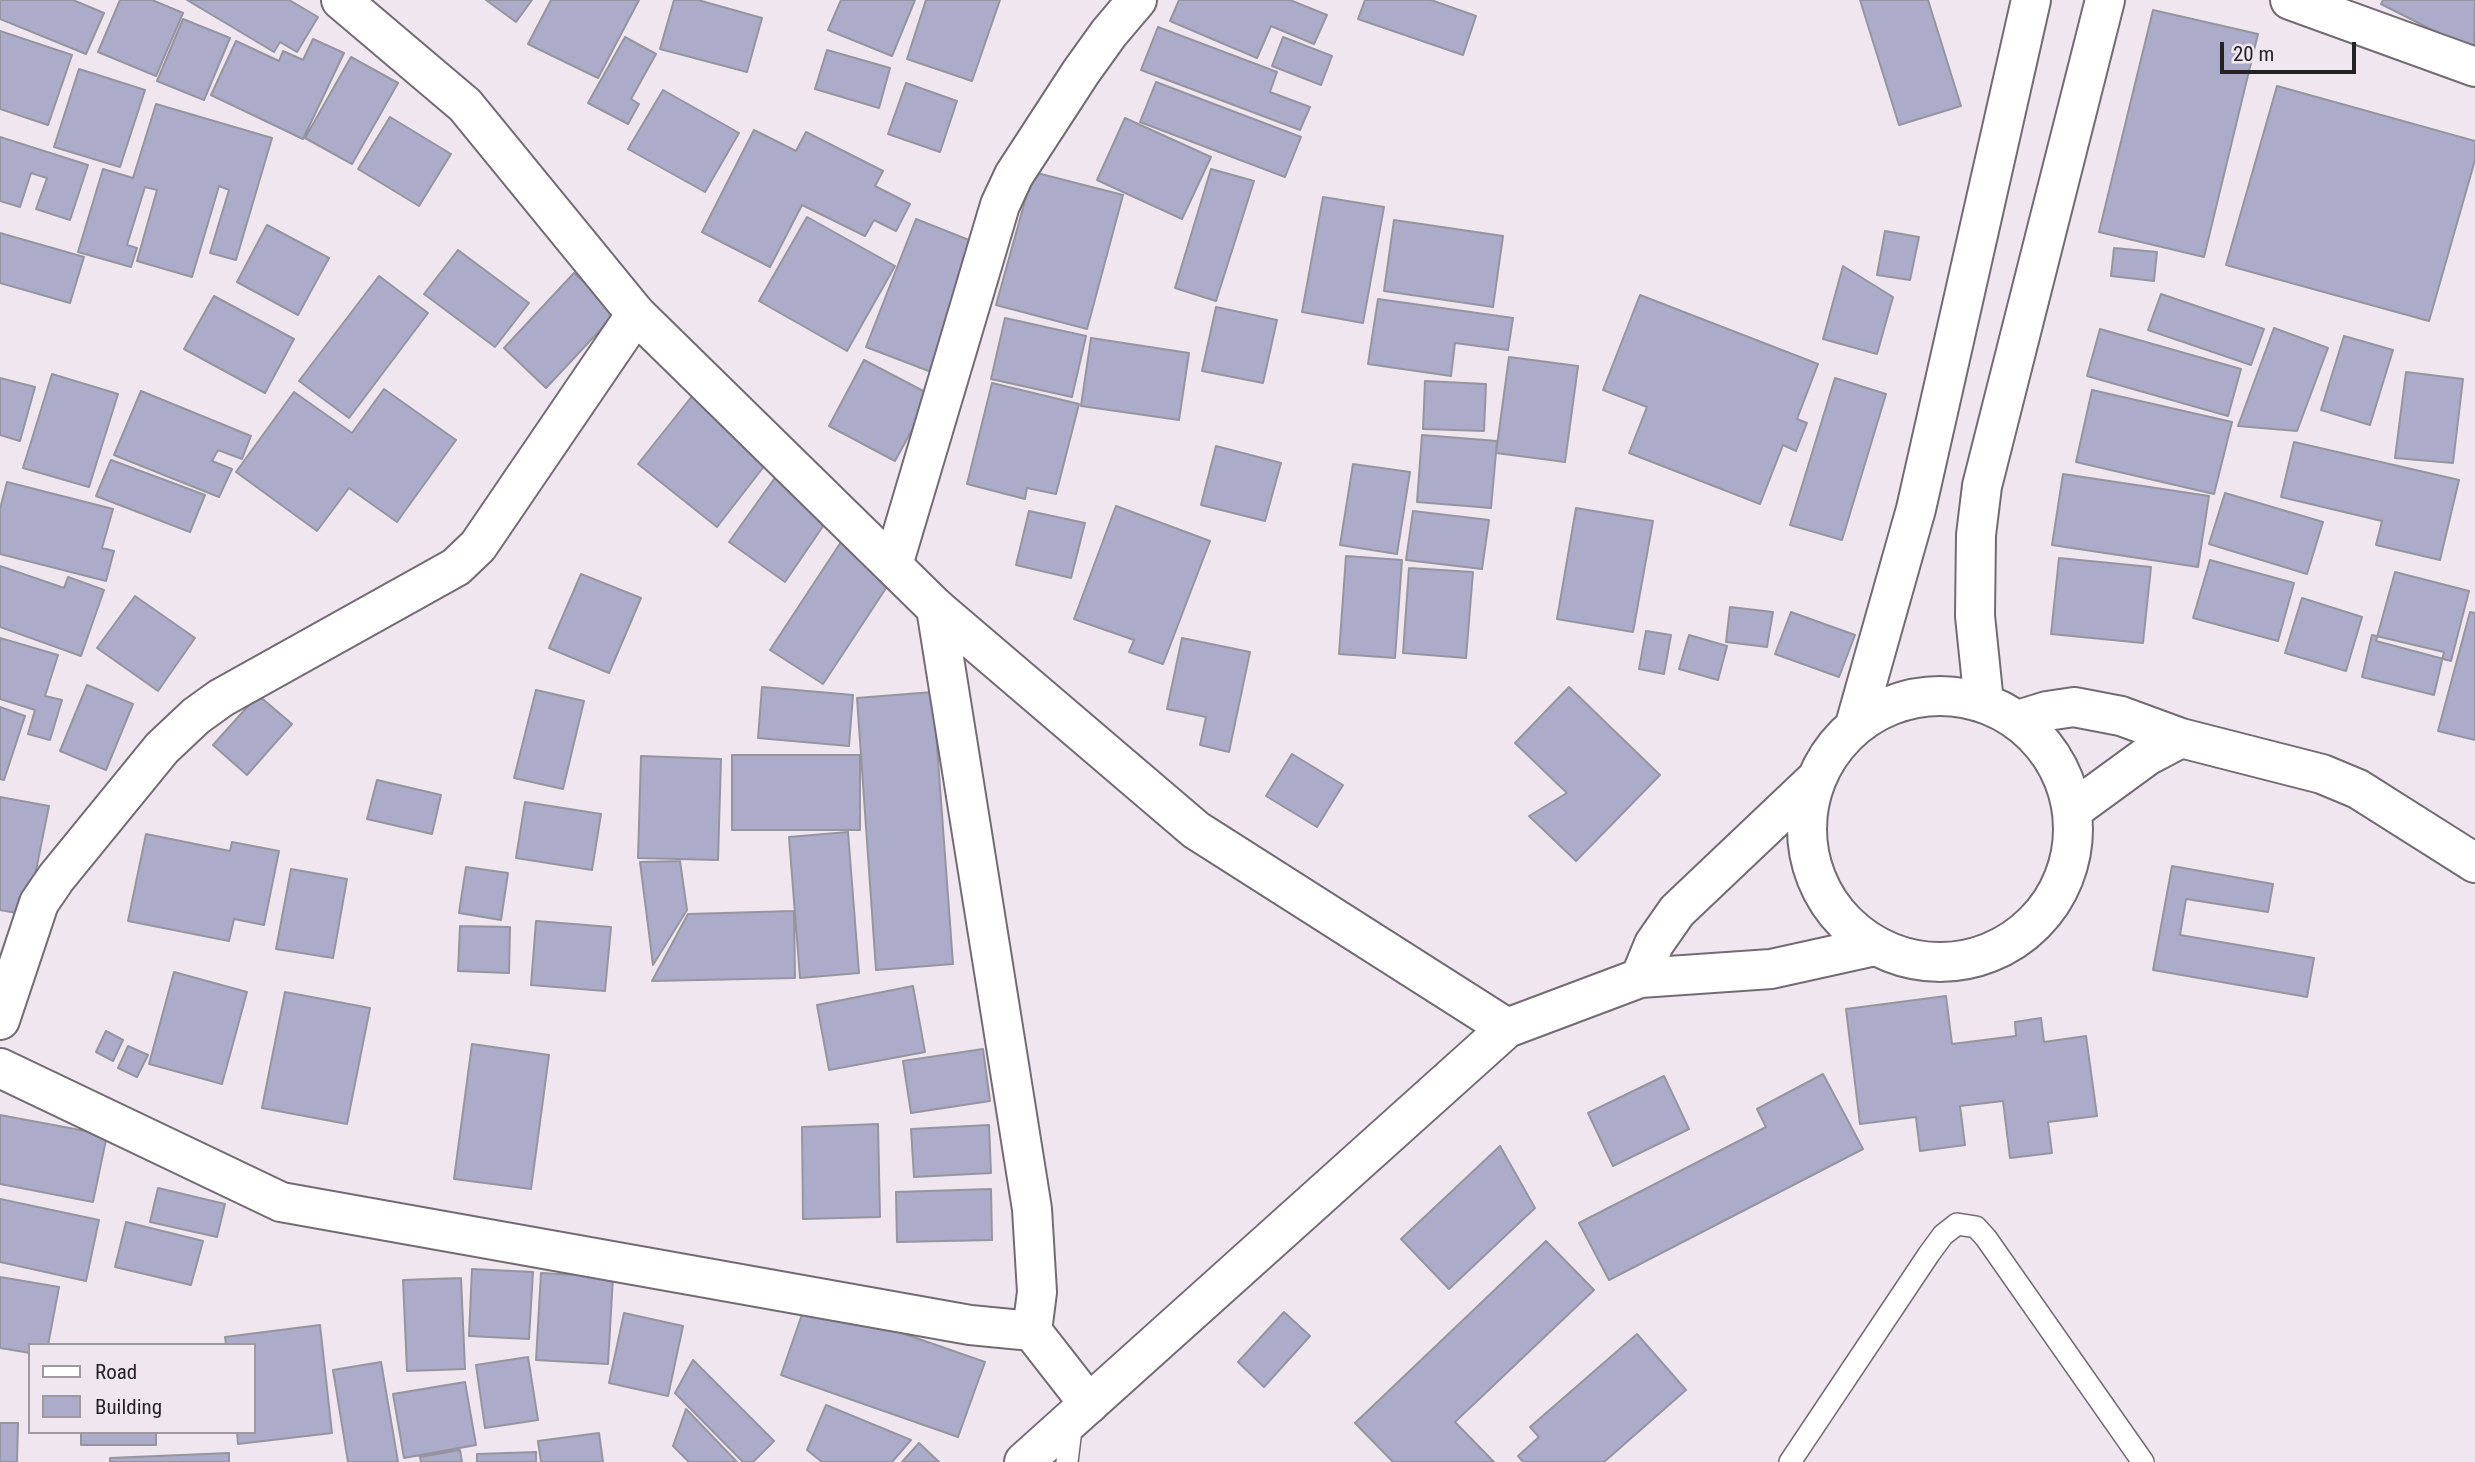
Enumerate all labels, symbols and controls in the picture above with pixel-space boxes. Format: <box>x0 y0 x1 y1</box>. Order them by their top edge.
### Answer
scale bar <box>2223 28 2360 72</box>
text: 20 m <box>2233 42 2274 66</box>
legend <box>28 1343 256 1434</box>
text: Road <box>95 1360 137 1384</box>
text: Building <box>95 1395 162 1419</box>

